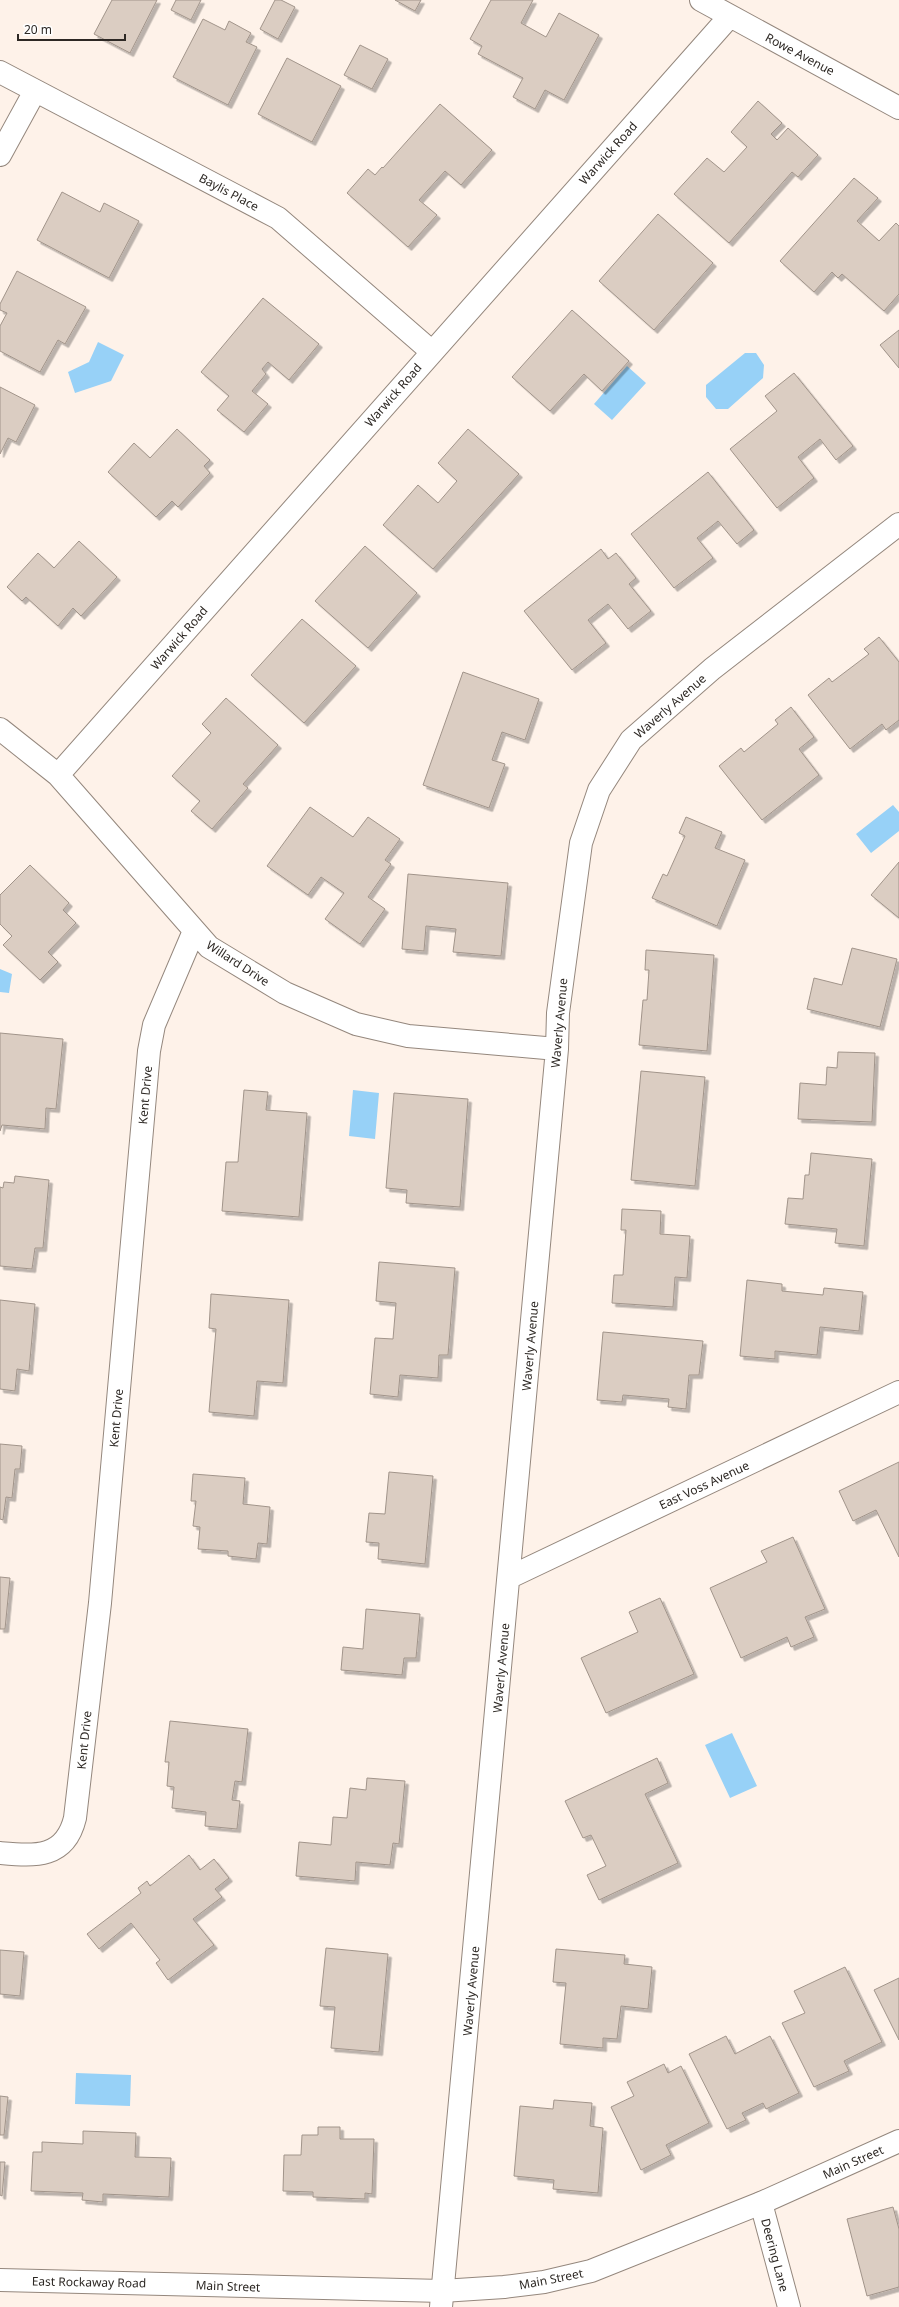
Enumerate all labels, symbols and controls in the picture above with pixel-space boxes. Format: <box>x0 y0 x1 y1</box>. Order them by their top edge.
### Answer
scale bar <box>18 16 125 42</box>
text: 20 m <box>24 21 52 38</box>
street label: Rowe Avenue <box>762 29 838 79</box>
street label: Warwick Road <box>575 118 641 188</box>
street label: Baylis Place <box>196 169 262 215</box>
street label: Warwick Road <box>361 360 425 430</box>
street label: Warwick Road <box>147 603 211 673</box>
street label: Waverly Avenue <box>630 670 710 742</box>
street label: Willard Drive <box>203 936 273 990</box>
street label: Waverly Avenue <box>547 977 571 1069</box>
street label: Kent Drive <box>134 1065 156 1125</box>
street label: Waverly Avenue <box>518 1300 542 1392</box>
street label: Kent Drive <box>105 1388 127 1448</box>
street label: East Voss Avenue <box>656 1457 752 1513</box>
street label: Waverly Avenue <box>489 1622 513 1714</box>
street label: Kent Drive <box>72 1710 96 1770</box>
street label: Waverly Avenue <box>459 1945 483 2037</box>
street label: Main Street <box>820 2141 887 2183</box>
street label: Deering Lane <box>757 2216 793 2294</box>
street label: Main Street <box>518 2264 585 2294</box>
street label: East Rockaway Road <box>32 2273 146 2291</box>
street label: Main Street <box>195 2276 261 2296</box>

